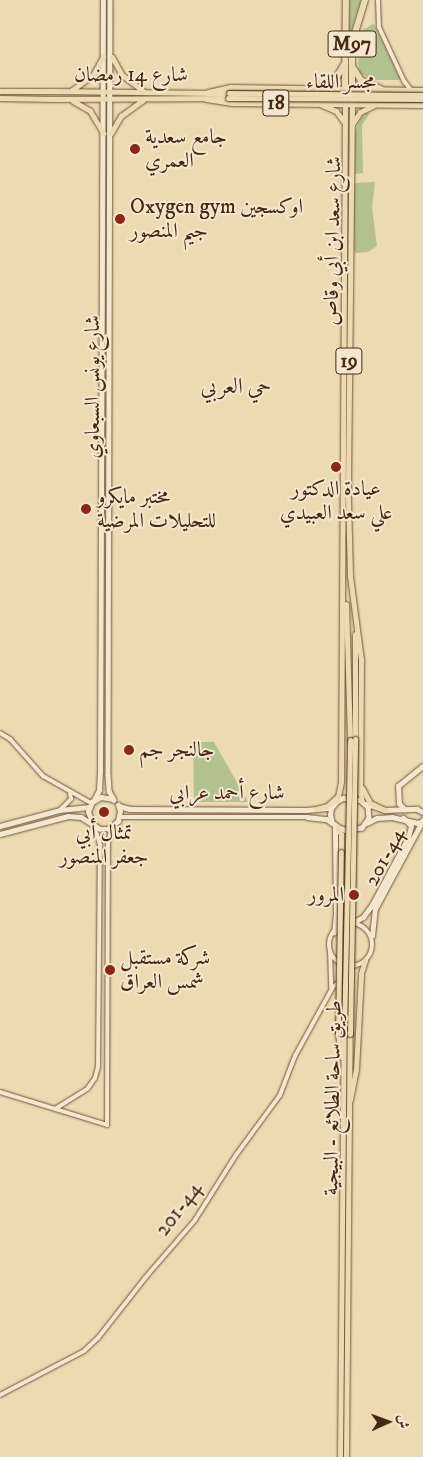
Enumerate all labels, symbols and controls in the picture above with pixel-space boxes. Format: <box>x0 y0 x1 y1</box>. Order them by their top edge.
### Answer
road number: M97 <box>327 27 377 62</box>
street label: شارع 14 رمضان <box>74 62 188 88</box>
street label: مجسر اللقاء <box>306 69 376 95</box>
road number: 18 <box>262 86 290 120</box>
place label: جامع سعدية العمري <box>145 124 227 174</box>
marker: جامع سعدية العمري <box>129 143 141 155</box>
street label: شارع سعد ابن أبي وقاص <box>319 156 347 326</box>
place label: Oxygen gym اوكسجين جيم المنصور <box>130 194 303 244</box>
marker: Oxygen gym اوكسجين جيم المنصور <box>114 213 126 225</box>
street label: شارع يونس السبعاوي <box>80 315 106 459</box>
road number: 19 <box>335 344 363 378</box>
district label: حي العربي <box>201 374 271 400</box>
marker: عيادة الدكتور علي سعد العبيدي <box>329 460 343 474</box>
place label: عيادة الدكتور علي سعد العبيدي <box>280 476 392 526</box>
place label: مختبر مايكرو للتحليلات المرضية <box>97 484 216 534</box>
marker: مختبر مايكرو للتحليلات المرضية <box>79 502 93 516</box>
place label: جالنجر جم <box>139 737 215 763</box>
marker: جالنجر جم <box>123 744 135 756</box>
street label: شارع أحمد عرابي <box>169 780 285 806</box>
marker: تمثال أبي جعفر المنصور <box>98 806 110 818</box>
place label: تمثال أبي جعفر المنصور <box>59 820 149 870</box>
street label: 201-44 <box>359 824 411 890</box>
place label: المرور <box>308 882 344 908</box>
marker: المرور <box>348 889 360 901</box>
place label: شركة مستقبل شمس العراق <box>120 945 210 995</box>
marker: شركة مستقبل شمس العراق <box>104 964 116 976</box>
street label: طريق ساحة الطلائع - البيجية <box>319 1000 347 1196</box>
street label: 201-44 <box>150 1177 208 1241</box>
north arrow <box>363 1397 413 1447</box>
text: ش <box>394 1414 412 1429</box>

